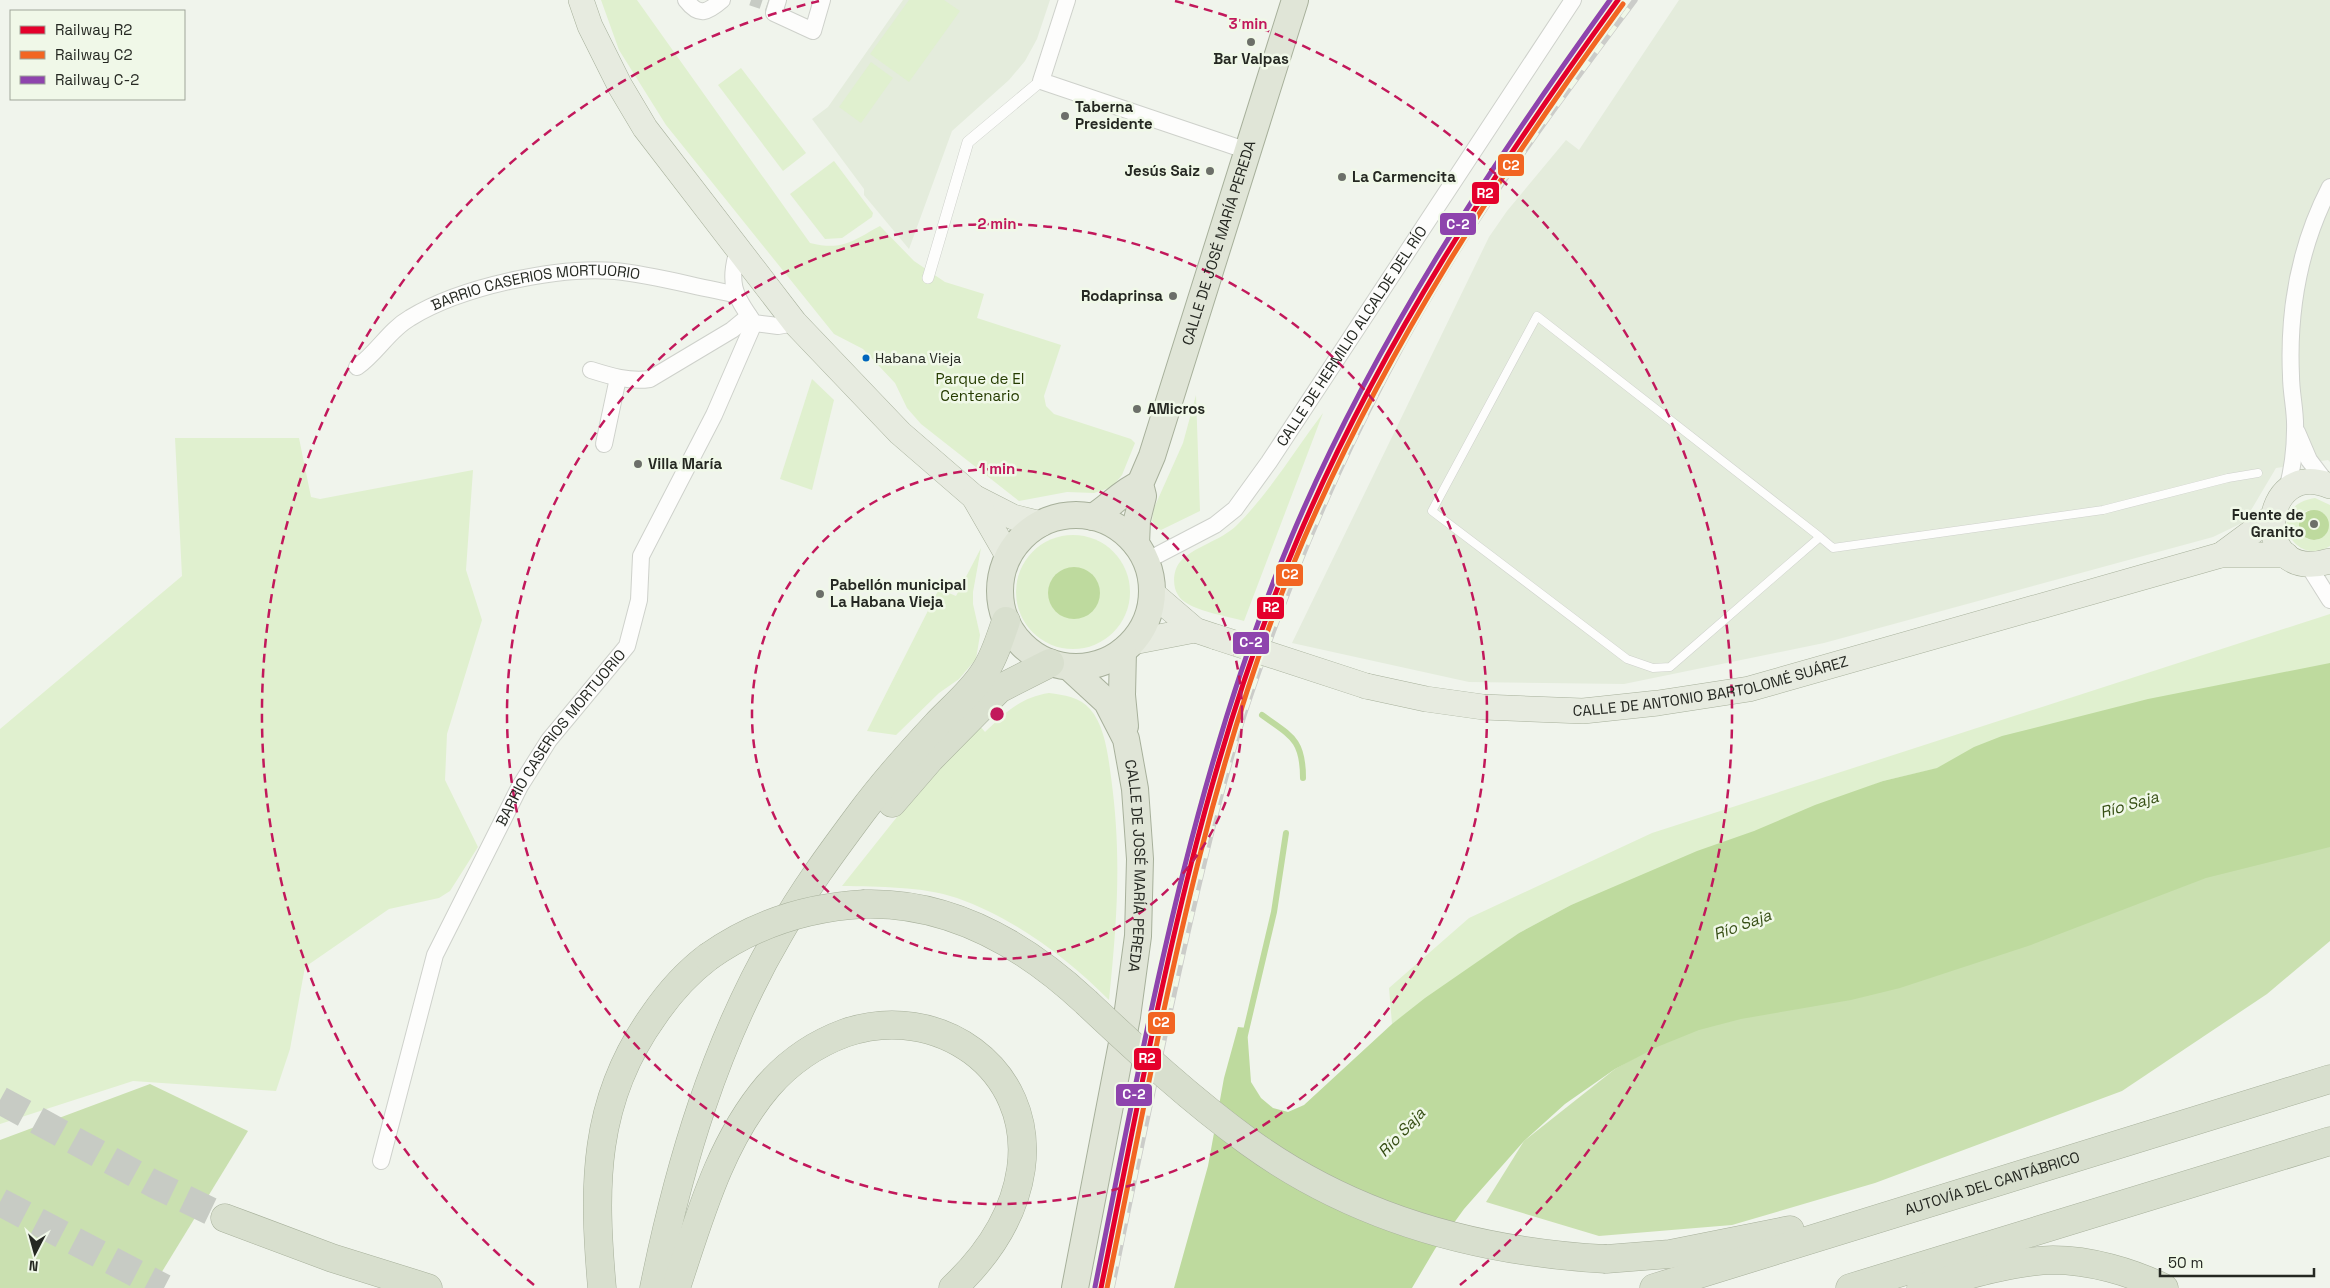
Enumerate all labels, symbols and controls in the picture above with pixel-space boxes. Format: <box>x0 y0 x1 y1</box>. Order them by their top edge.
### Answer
legend <box>10 10 185 100</box>
text: 3 min <box>1229 14 1267 33</box>
text: Railway R2 <box>55 20 132 39</box>
marker: Bar Valpas <box>1245 36 1257 48</box>
text: Railway C2 <box>55 45 132 64</box>
place label: Bar Valpas <box>1213 49 1289 68</box>
text: Railway C-2 <box>55 70 139 89</box>
place label: Taberna Presidente <box>1075 97 1153 133</box>
marker: Taberna Presidente <box>1059 110 1071 122</box>
street label: CALLE DE JOSÉ MARÍA PEREDA <box>1177 137 1260 347</box>
line badge: C2 <box>1497 153 1525 177</box>
text: C2 <box>1502 156 1520 174</box>
place label: Jesús Saiz <box>1124 161 1200 180</box>
marker: Jesús Saiz <box>1204 165 1216 177</box>
place label: La Carmencita <box>1352 167 1456 186</box>
marker: La Carmencita <box>1336 171 1348 183</box>
line badge: R2 <box>1471 181 1500 205</box>
text: R2 <box>1476 184 1494 202</box>
line badge: C-2 <box>1439 212 1477 236</box>
text: 2 min <box>978 214 1016 233</box>
text: C-2 <box>1446 215 1470 233</box>
street label: CALLE DE HERMILIO ALCALDE DEL RÍO <box>1272 222 1431 450</box>
street label: BARRIO CASERIOS MORTUORIO <box>428 260 642 314</box>
place label: Rodaprinsa <box>1081 286 1163 305</box>
marker: Rodaprinsa <box>1167 290 1179 302</box>
place label: Habana Vieja <box>875 349 961 367</box>
marker: Habana Vieja <box>861 353 871 363</box>
park label: Parque de El Centenario <box>936 369 1024 405</box>
place label: AMicros <box>1147 399 1205 418</box>
marker: AMicros <box>1131 403 1143 415</box>
place label: Villa María <box>648 454 723 473</box>
marker: Villa María <box>632 458 644 470</box>
text: 1 min <box>979 459 1015 478</box>
place label: Fuente de Granito <box>2232 505 2304 541</box>
marker: Fuente de Granito <box>2308 518 2320 530</box>
line badge: C2 <box>1275 563 1304 587</box>
text: C2 <box>1281 565 1299 583</box>
place label: Pabellón municipal La Habana Vieja <box>830 575 966 611</box>
marker: Pabellón municipal La Habana Vieja <box>814 588 826 600</box>
line badge: R2 <box>1256 596 1285 620</box>
text: R2 <box>1262 598 1280 616</box>
line badge: C-2 <box>1232 631 1270 655</box>
text: C-2 <box>1239 633 1263 651</box>
street label: BARRIO CASERIOS MORTUORIO <box>491 645 629 829</box>
street label: CALLE DE ANTONIO BARTOLOMÉ SUÁREZ <box>1572 651 1850 720</box>
centre of rings <box>988 705 1006 723</box>
street label: CALLE DE JOSÉ MARÍA PEREDA <box>1121 758 1150 974</box>
water label: Río Saja <box>2097 786 2162 823</box>
water label: Río Saja <box>1710 904 1775 945</box>
line badge: C2 <box>1147 1011 1176 1035</box>
text: C2 <box>1152 1013 1170 1031</box>
line badge: R2 <box>1133 1047 1162 1071</box>
text: R2 <box>1138 1049 1156 1067</box>
line badge: C-2 <box>1115 1083 1153 1107</box>
text: C-2 <box>1122 1085 1146 1103</box>
water label: Río Saja <box>1373 1103 1430 1162</box>
street label: AUTOVÍA DEL CANTÁBRICO <box>1902 1147 2082 1219</box>
north arrow <box>10 1228 60 1278</box>
scale bar <box>2160 1246 2314 1278</box>
text: 50 m <box>2168 1253 2203 1272</box>
text: N <box>28 1256 39 1275</box>

